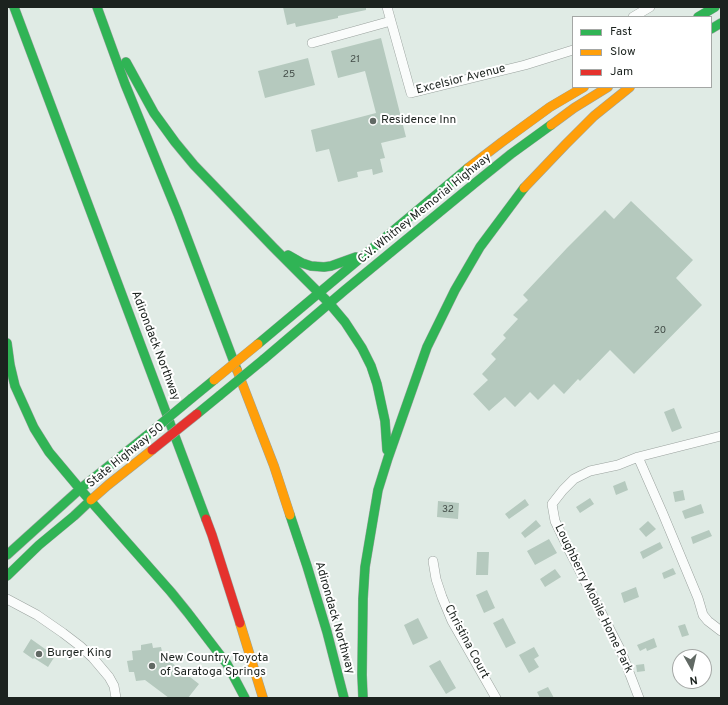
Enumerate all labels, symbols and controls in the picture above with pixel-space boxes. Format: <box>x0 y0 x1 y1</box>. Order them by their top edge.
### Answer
legend <box>572 16 712 88</box>
text: Fast <box>610 24 632 40</box>
text: Slow <box>610 44 636 60</box>
house number: 21 <box>350 54 360 66</box>
street label: Excelsior Avenue <box>415 62 507 98</box>
text: Jam <box>610 64 633 80</box>
house number: 25 <box>283 69 295 81</box>
place label: Residence Inn <box>381 114 456 128</box>
marker: Residence Inn <box>368 116 378 126</box>
street label: C.V. Whitney Memorial Highway <box>356 151 494 267</box>
street label: Adirondack Northway <box>127 289 183 403</box>
house number: 20 <box>654 325 666 337</box>
street label: State Highway 50 <box>84 420 168 492</box>
house number: 32 <box>442 504 454 516</box>
street label: Loughberry Mobile Home Park <box>551 522 635 676</box>
street label: Adirondack Northway <box>311 560 357 676</box>
street label: Christina Court <box>440 602 492 682</box>
place label: Burger King <box>47 647 111 661</box>
marker: Burger King <box>34 649 44 659</box>
north arrow <box>672 649 712 689</box>
place label: New Country Toyota of Saratoga Springs <box>160 652 268 680</box>
marker: New Country Toyota of Saratoga Springs <box>147 661 157 671</box>
text: N <box>689 672 698 687</box>

